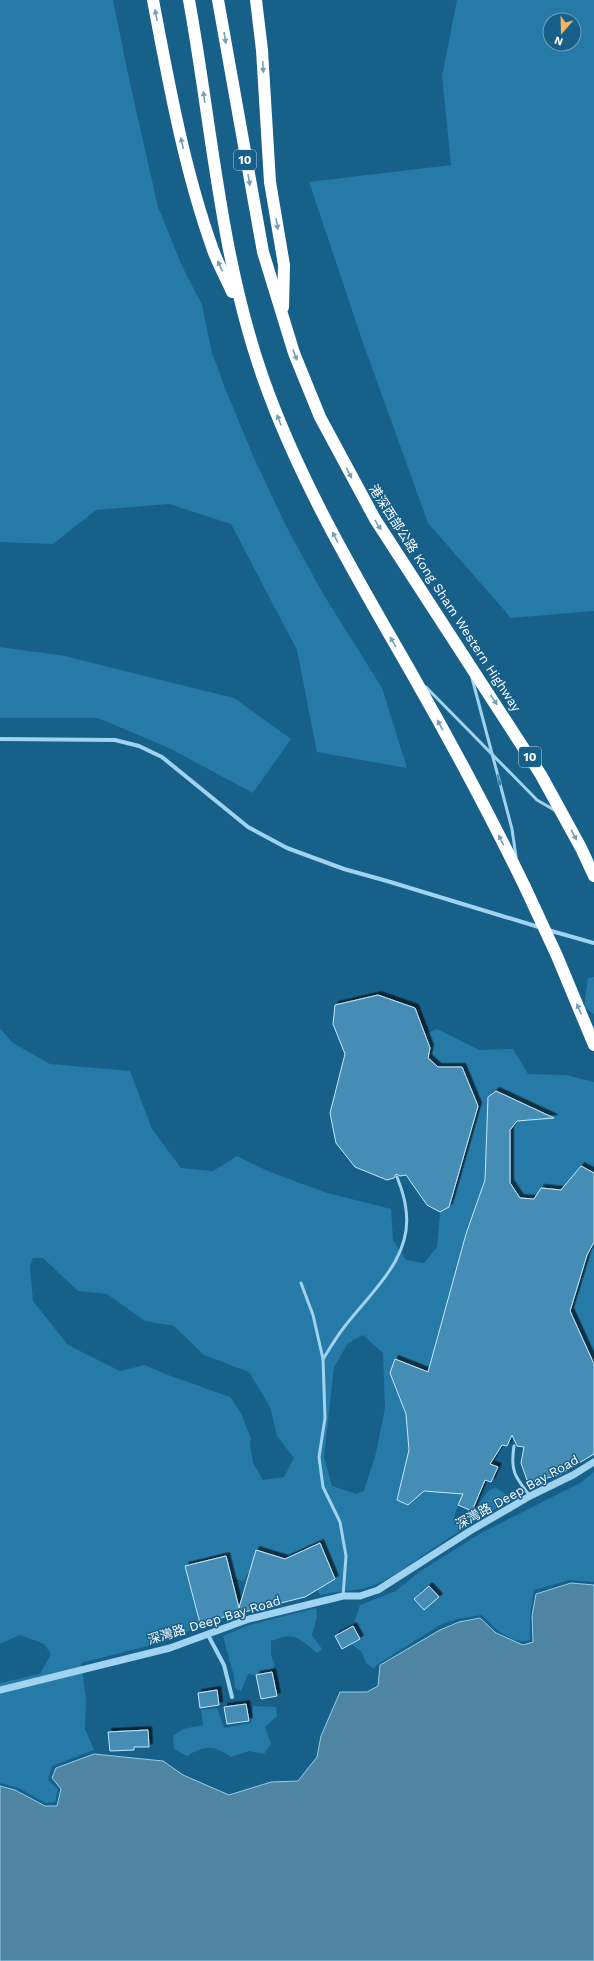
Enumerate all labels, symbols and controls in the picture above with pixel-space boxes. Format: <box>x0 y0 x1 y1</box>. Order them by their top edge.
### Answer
one-way arrow <box>153 9 159 21</box>
north arrow <box>542 12 582 52</box>
one-way arrow <box>222 32 228 45</box>
text: N <box>553 33 565 48</box>
one-way arrow <box>259 61 266 73</box>
one-way arrow <box>201 91 207 103</box>
one-way arrow <box>179 136 185 148</box>
road number: 10 <box>234 150 256 170</box>
one-way arrow <box>246 174 252 187</box>
one-way arrow <box>274 218 280 230</box>
one-way arrow <box>217 261 223 272</box>
one-way arrow <box>293 350 299 362</box>
one-way arrow <box>275 413 281 425</box>
one-way arrow <box>346 467 353 479</box>
street label: 港深西部公路 Kong Sham Western Highway <box>366 482 524 714</box>
one-way arrow <box>375 519 382 530</box>
one-way arrow <box>331 531 338 543</box>
one-way arrow <box>390 636 397 648</box>
one-way arrow <box>490 694 497 705</box>
one-way arrow <box>437 719 443 731</box>
road number: 10 <box>519 747 541 767</box>
one-way arrow <box>496 774 502 786</box>
one-way arrow <box>571 829 578 841</box>
one-way arrow <box>498 834 505 846</box>
one-way arrow <box>576 1002 582 1014</box>
street label: 深灣路 Deep Bay Road <box>453 1452 581 1532</box>
street label: 深灣路 Deep Bay Road <box>146 1593 282 1647</box>

